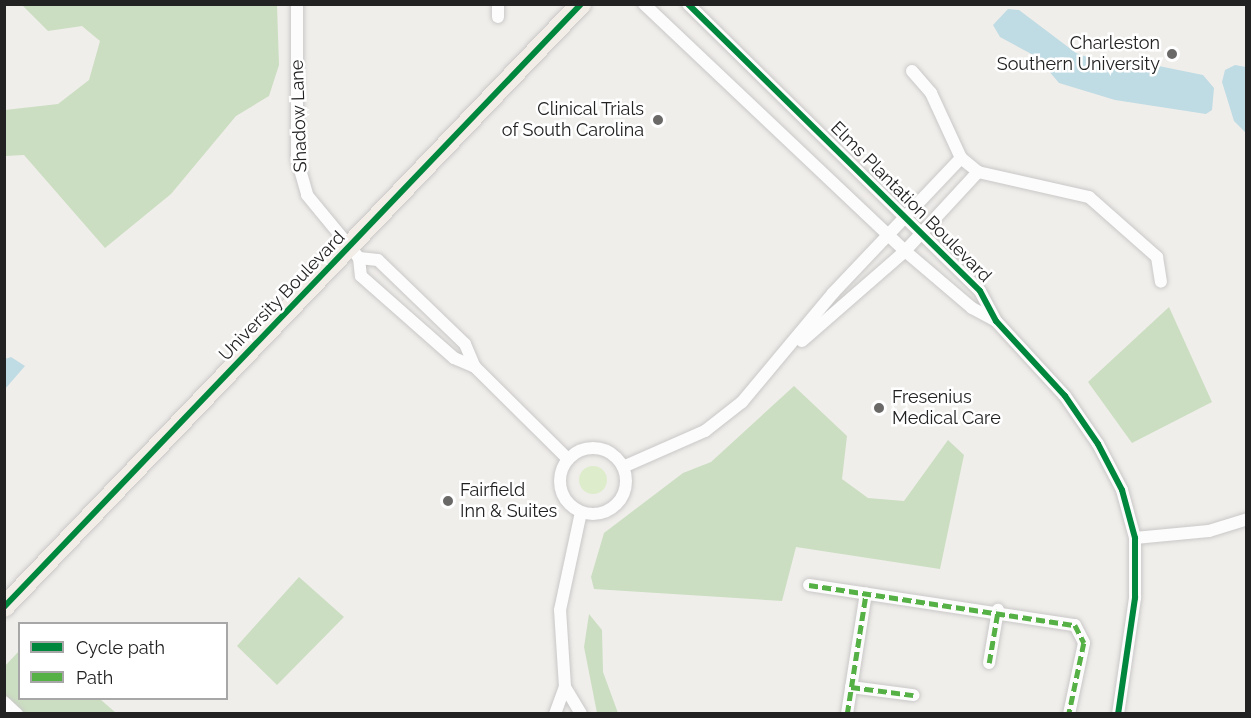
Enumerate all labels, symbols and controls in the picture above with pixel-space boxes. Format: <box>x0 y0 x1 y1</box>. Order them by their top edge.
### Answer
place label: Charleston Southern University <box>997 33 1160 76</box>
marker: Charleston Southern University <box>1165 47 1179 61</box>
street label: Shadow Lane <box>286 59 312 173</box>
place label: Clinical Trials of South Carolina <box>501 99 644 142</box>
marker: Clinical Trials of South Carolina <box>649 111 667 129</box>
street label: Elms Plantation Boulevard <box>826 117 996 287</box>
street label: University Boulevard <box>214 227 350 365</box>
place label: Fresenius Medical Care <box>892 387 1001 430</box>
marker: Fresenius Medical Care <box>870 399 888 417</box>
place label: Fairfield Inn & Suites <box>460 480 557 522</box>
marker: Fairfield Inn & Suites <box>441 494 455 508</box>
legend <box>18 622 228 700</box>
text: Cycle path <box>76 637 165 658</box>
text: Path <box>76 667 113 688</box>

